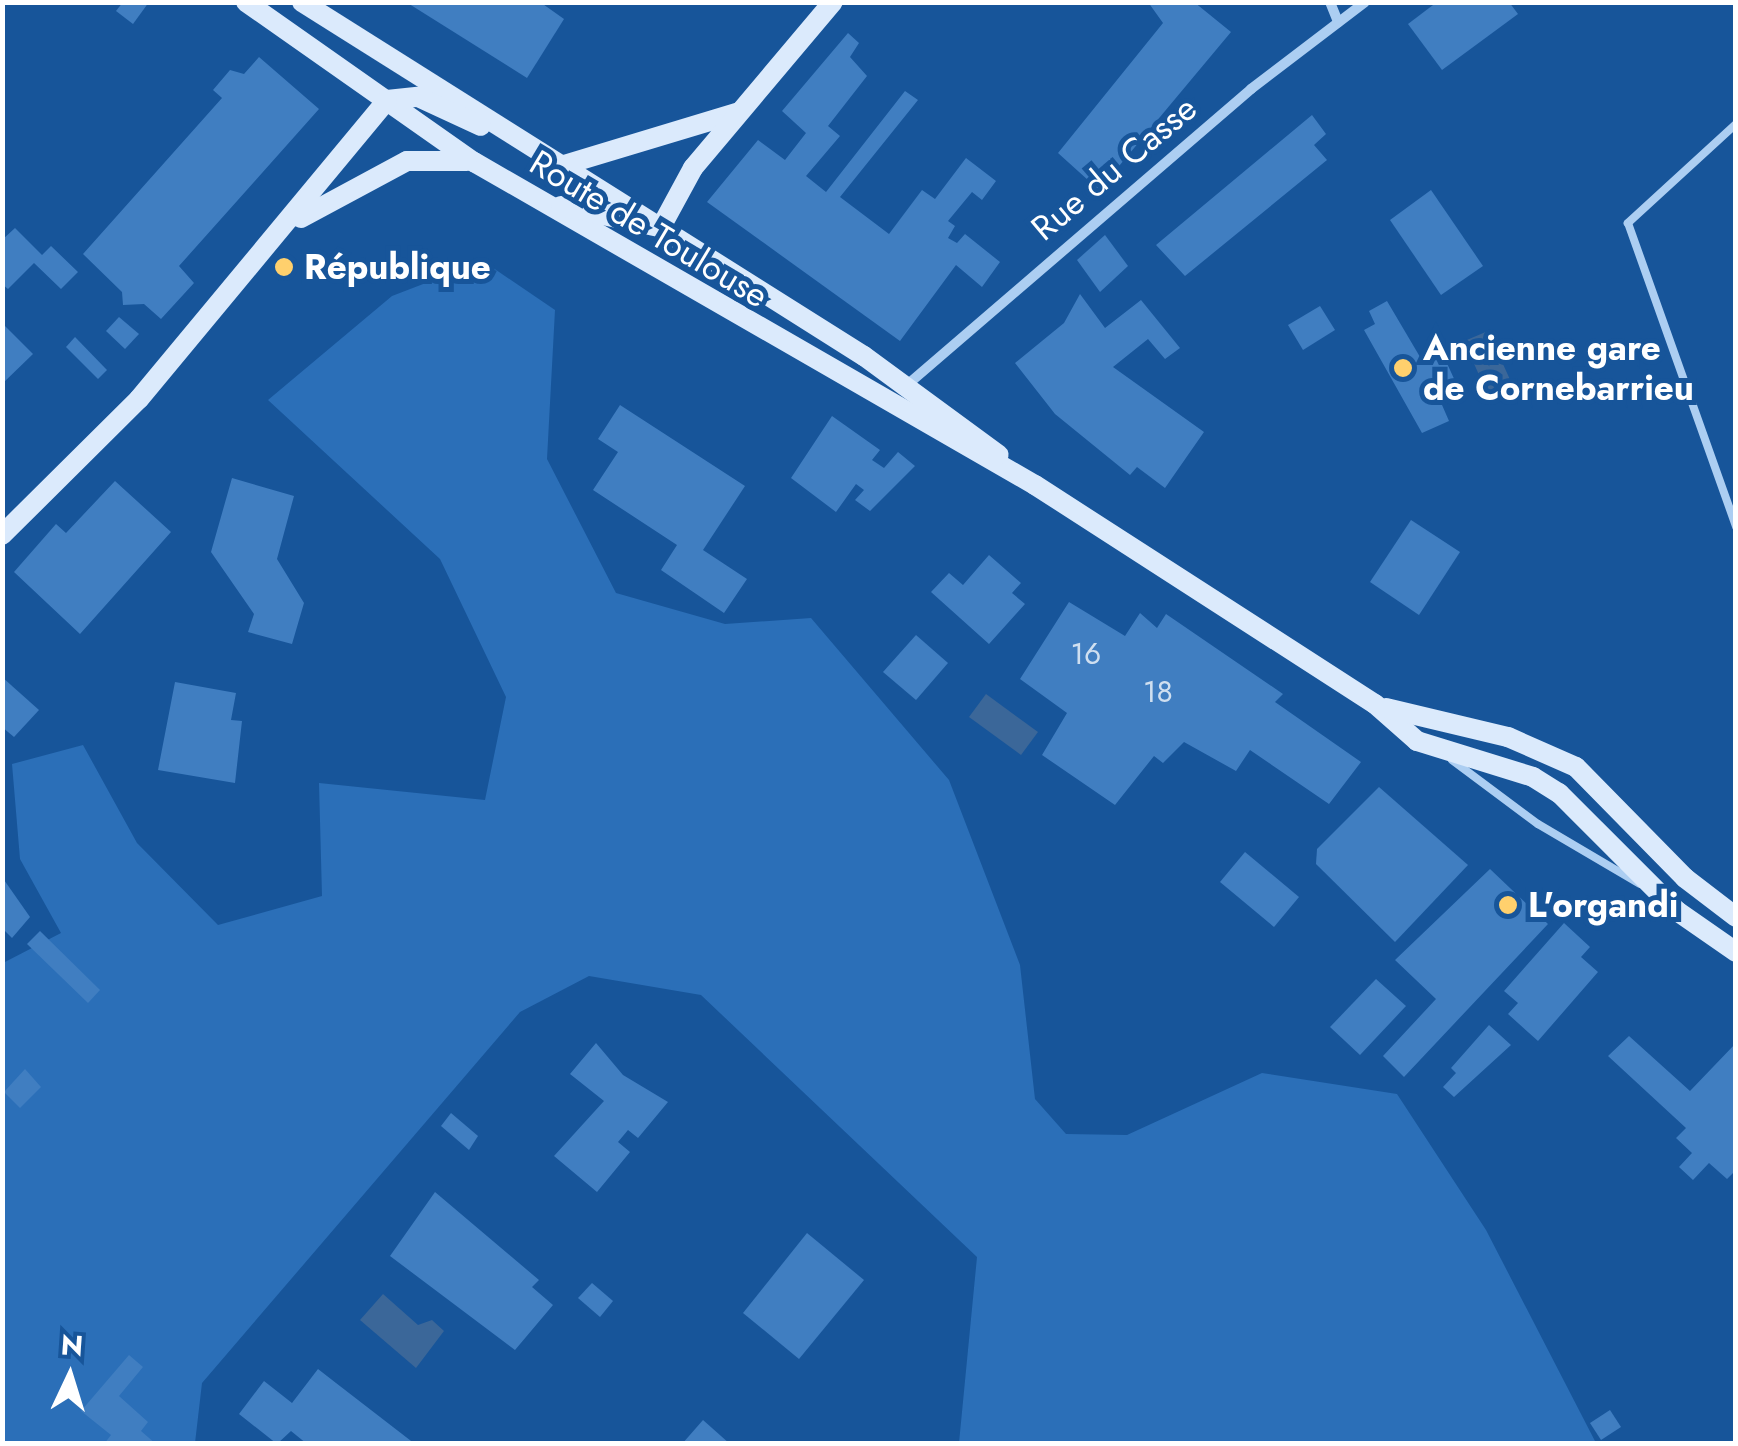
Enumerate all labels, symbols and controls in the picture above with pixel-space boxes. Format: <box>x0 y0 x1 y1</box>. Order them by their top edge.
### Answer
street label: Rue du Casse <box>1023 87 1205 249</box>
street label: Route de Toulouse <box>522 141 776 317</box>
place label: République <box>304 246 491 288</box>
marker: République <box>273 256 295 278</box>
place label: Ancienne gare de Cornebarrieu <box>1423 327 1694 409</box>
marker: Ancienne gare de Cornebarrieu <box>1392 357 1414 379</box>
house number: 16 <box>1071 636 1101 672</box>
house number: 18 <box>1143 674 1173 710</box>
place label: L'organdi <box>1528 884 1678 926</box>
marker: L'organdi <box>1497 894 1519 916</box>
text: N <box>60 1324 85 1367</box>
north arrow <box>20 1326 120 1426</box>

